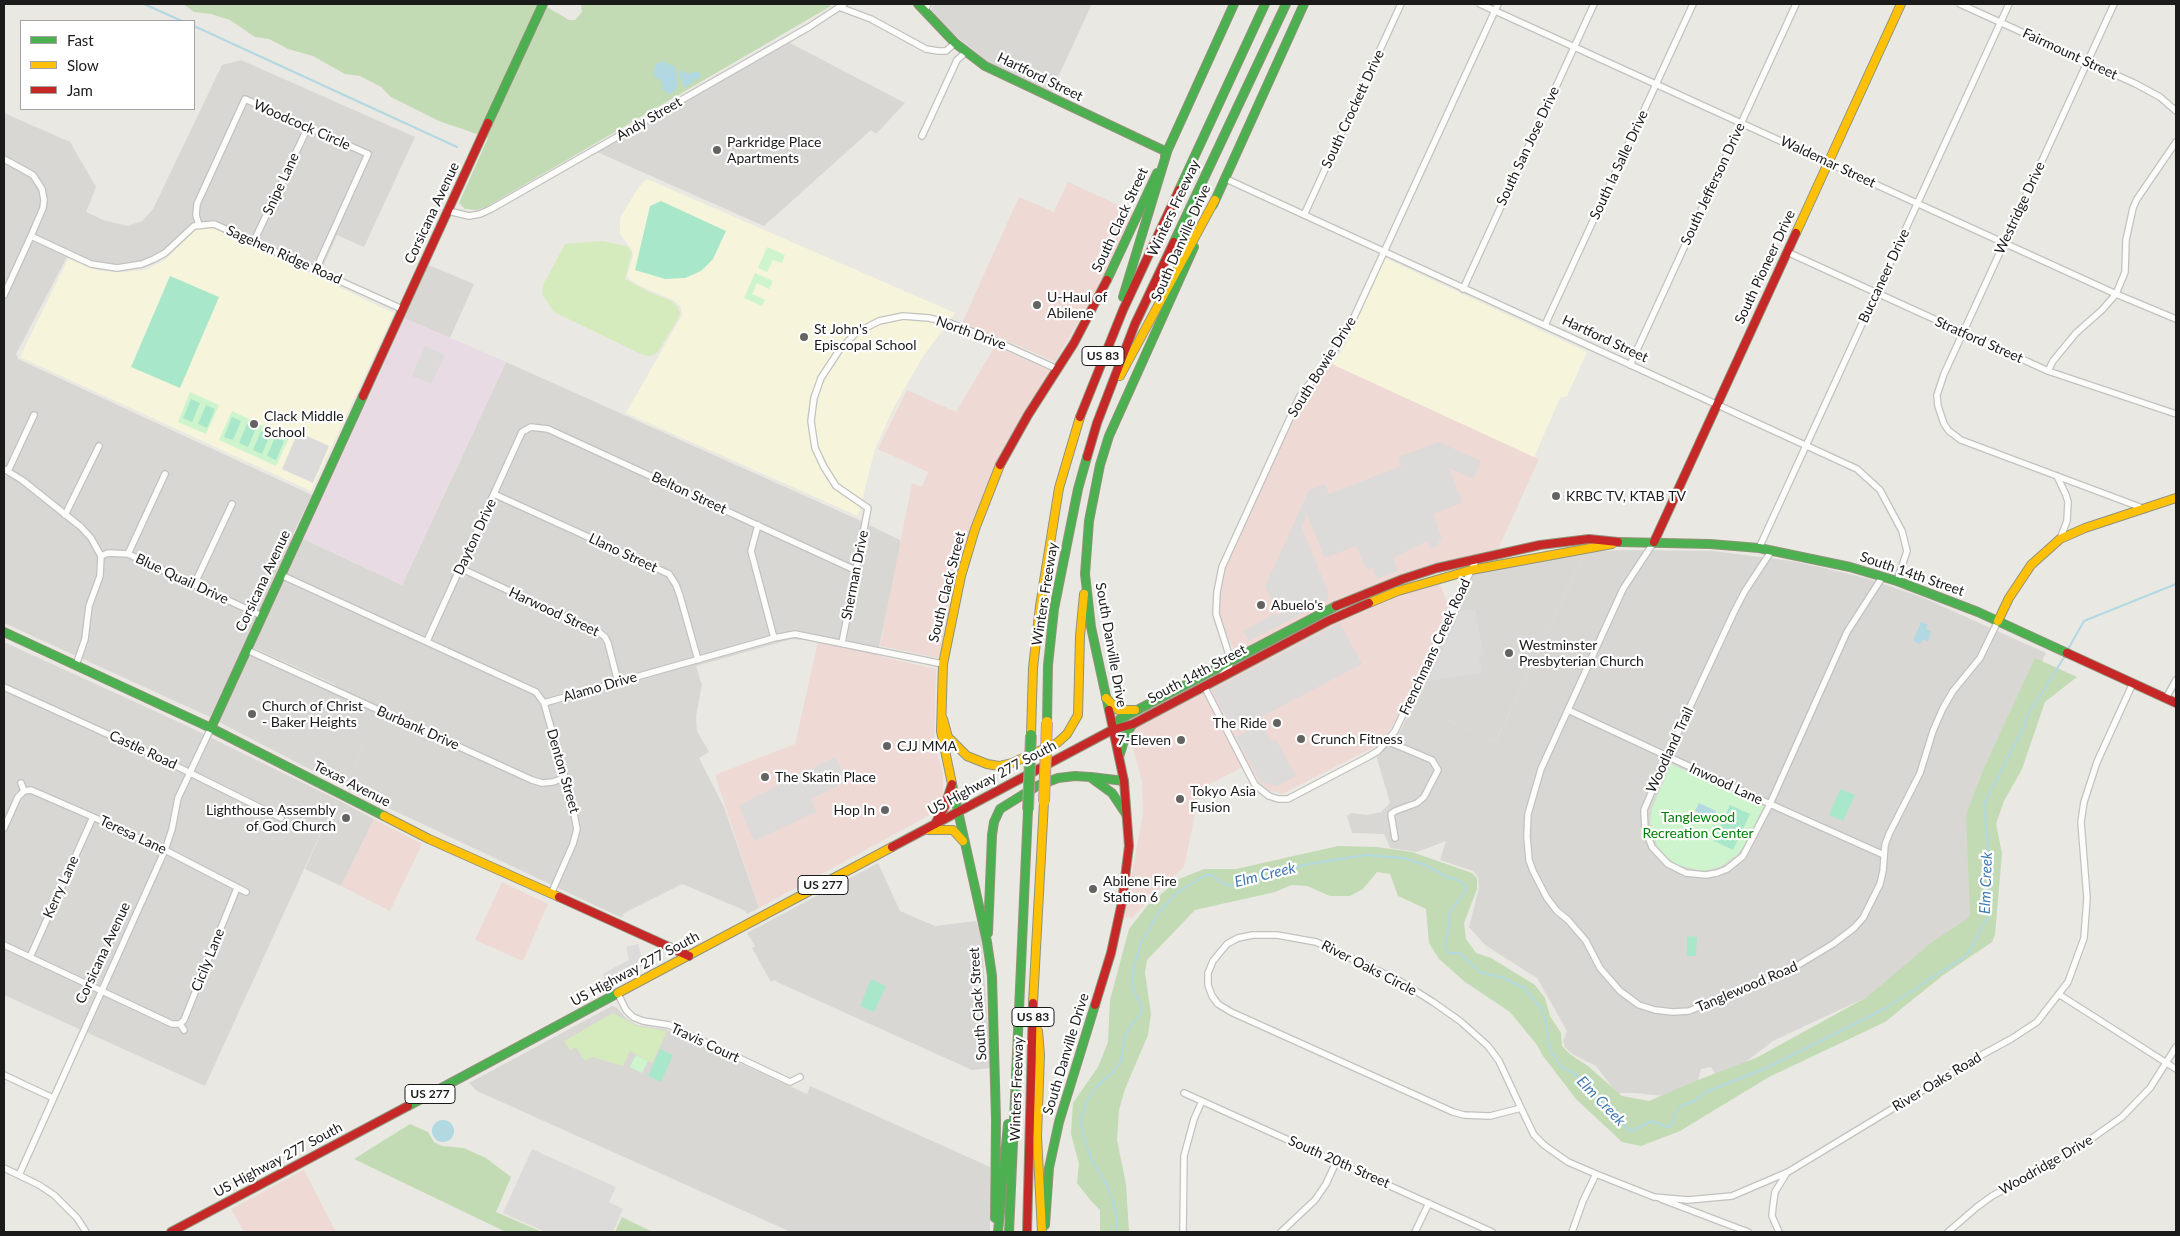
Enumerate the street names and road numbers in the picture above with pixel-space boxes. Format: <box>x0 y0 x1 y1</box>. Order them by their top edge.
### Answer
street label: Fairmount Street <box>2020 25 2120 83</box>
street label: South Crockett Drive <box>1318 47 1388 171</box>
street label: Hartford Street <box>995 49 1085 105</box>
street label: South San Jose Drive <box>1493 84 1563 208</box>
street label: Andy Street <box>613 94 685 144</box>
street label: Woodcock Circle <box>251 96 353 154</box>
street label: South la Salle Drive <box>1586 108 1652 222</box>
street label: South Jefferson Drive <box>1677 120 1749 248</box>
street label: Waldemar Street <box>1778 133 1878 191</box>
street label: Snipe Lane <box>259 150 303 218</box>
street label: Winters Freeway <box>1144 157 1204 259</box>
street label: Westridge Drive <box>1991 159 2049 257</box>
street label: Corsicana Avenue <box>401 160 463 266</box>
street label: South Clack Street <box>1088 165 1152 275</box>
street label: South Danville Drive <box>1148 182 1214 304</box>
street label: South Pioneer Drive <box>1731 207 1799 327</box>
street label: Sagehen Ridge Road <box>224 222 344 288</box>
street label: Buccaneer Drive <box>1855 226 1913 326</box>
street label: Hartford Street <box>1559 312 1651 366</box>
street label: North Drive <box>934 313 1008 353</box>
street label: Stratford Street <box>1932 313 2026 367</box>
street label: South Bowie Drive <box>1284 314 1360 420</box>
road number: US 83 <box>1082 346 1124 366</box>
street label: Belton Street <box>649 468 729 518</box>
street label: Dayton Drive <box>450 496 500 578</box>
street label: Corsicana Avenue <box>232 528 294 634</box>
street label: Sherman Drive <box>838 529 872 621</box>
street label: Llano Street <box>586 530 660 576</box>
street label: South Clack Street <box>925 530 969 644</box>
street label: Winters Freeway <box>1029 541 1061 647</box>
street label: South 14th Street <box>1858 548 1966 600</box>
street label: Blue Quail Drive <box>133 550 231 608</box>
street label: Frenchmans Creek Road <box>1396 576 1474 718</box>
street label: South Danville Drive <box>1092 581 1130 709</box>
street label: Harwood Street <box>506 584 602 640</box>
street label: South 14th Street <box>1145 641 1249 707</box>
street label: Alamo Drive <box>561 668 639 706</box>
street label: Burbank Drive <box>374 702 462 754</box>
street label: Woodland Trail <box>1643 705 1697 795</box>
street label: Castle Road <box>106 727 180 773</box>
street label: Denton Street <box>543 727 583 815</box>
street label: US Highway 277 South <box>925 737 1059 819</box>
street label: Texas Avenue <box>311 757 393 811</box>
street label: Inwood Lane <box>1687 760 1765 808</box>
street label: Teresa Lane <box>97 812 169 858</box>
street label: Kerry Lane <box>40 853 82 921</box>
road number: US 277 <box>798 876 848 894</box>
street label: Corsicana Avenue <box>72 900 134 1006</box>
street label: Cicily Lane <box>188 926 228 994</box>
street label: US Highway 277 South <box>568 928 702 1010</box>
street label: River Oaks Circle <box>1319 937 1419 999</box>
street label: South Clack Street <box>966 947 990 1061</box>
street label: Tanglewood Road <box>1694 958 1800 1016</box>
street label: South Danville Drive <box>1039 991 1093 1117</box>
road number: US 83 <box>1012 1008 1054 1026</box>
street label: Travis Court <box>668 1020 742 1066</box>
street label: Winters Freeway <box>1007 1037 1027 1141</box>
street label: River Oaks Road <box>1889 1049 1985 1115</box>
road number: US 277 <box>405 1084 455 1104</box>
street label: US Highway 277 South <box>211 1119 345 1201</box>
street label: Woodridge Drive <box>1996 1131 2096 1199</box>
street label: South 20th Street <box>1286 1132 1392 1192</box>

